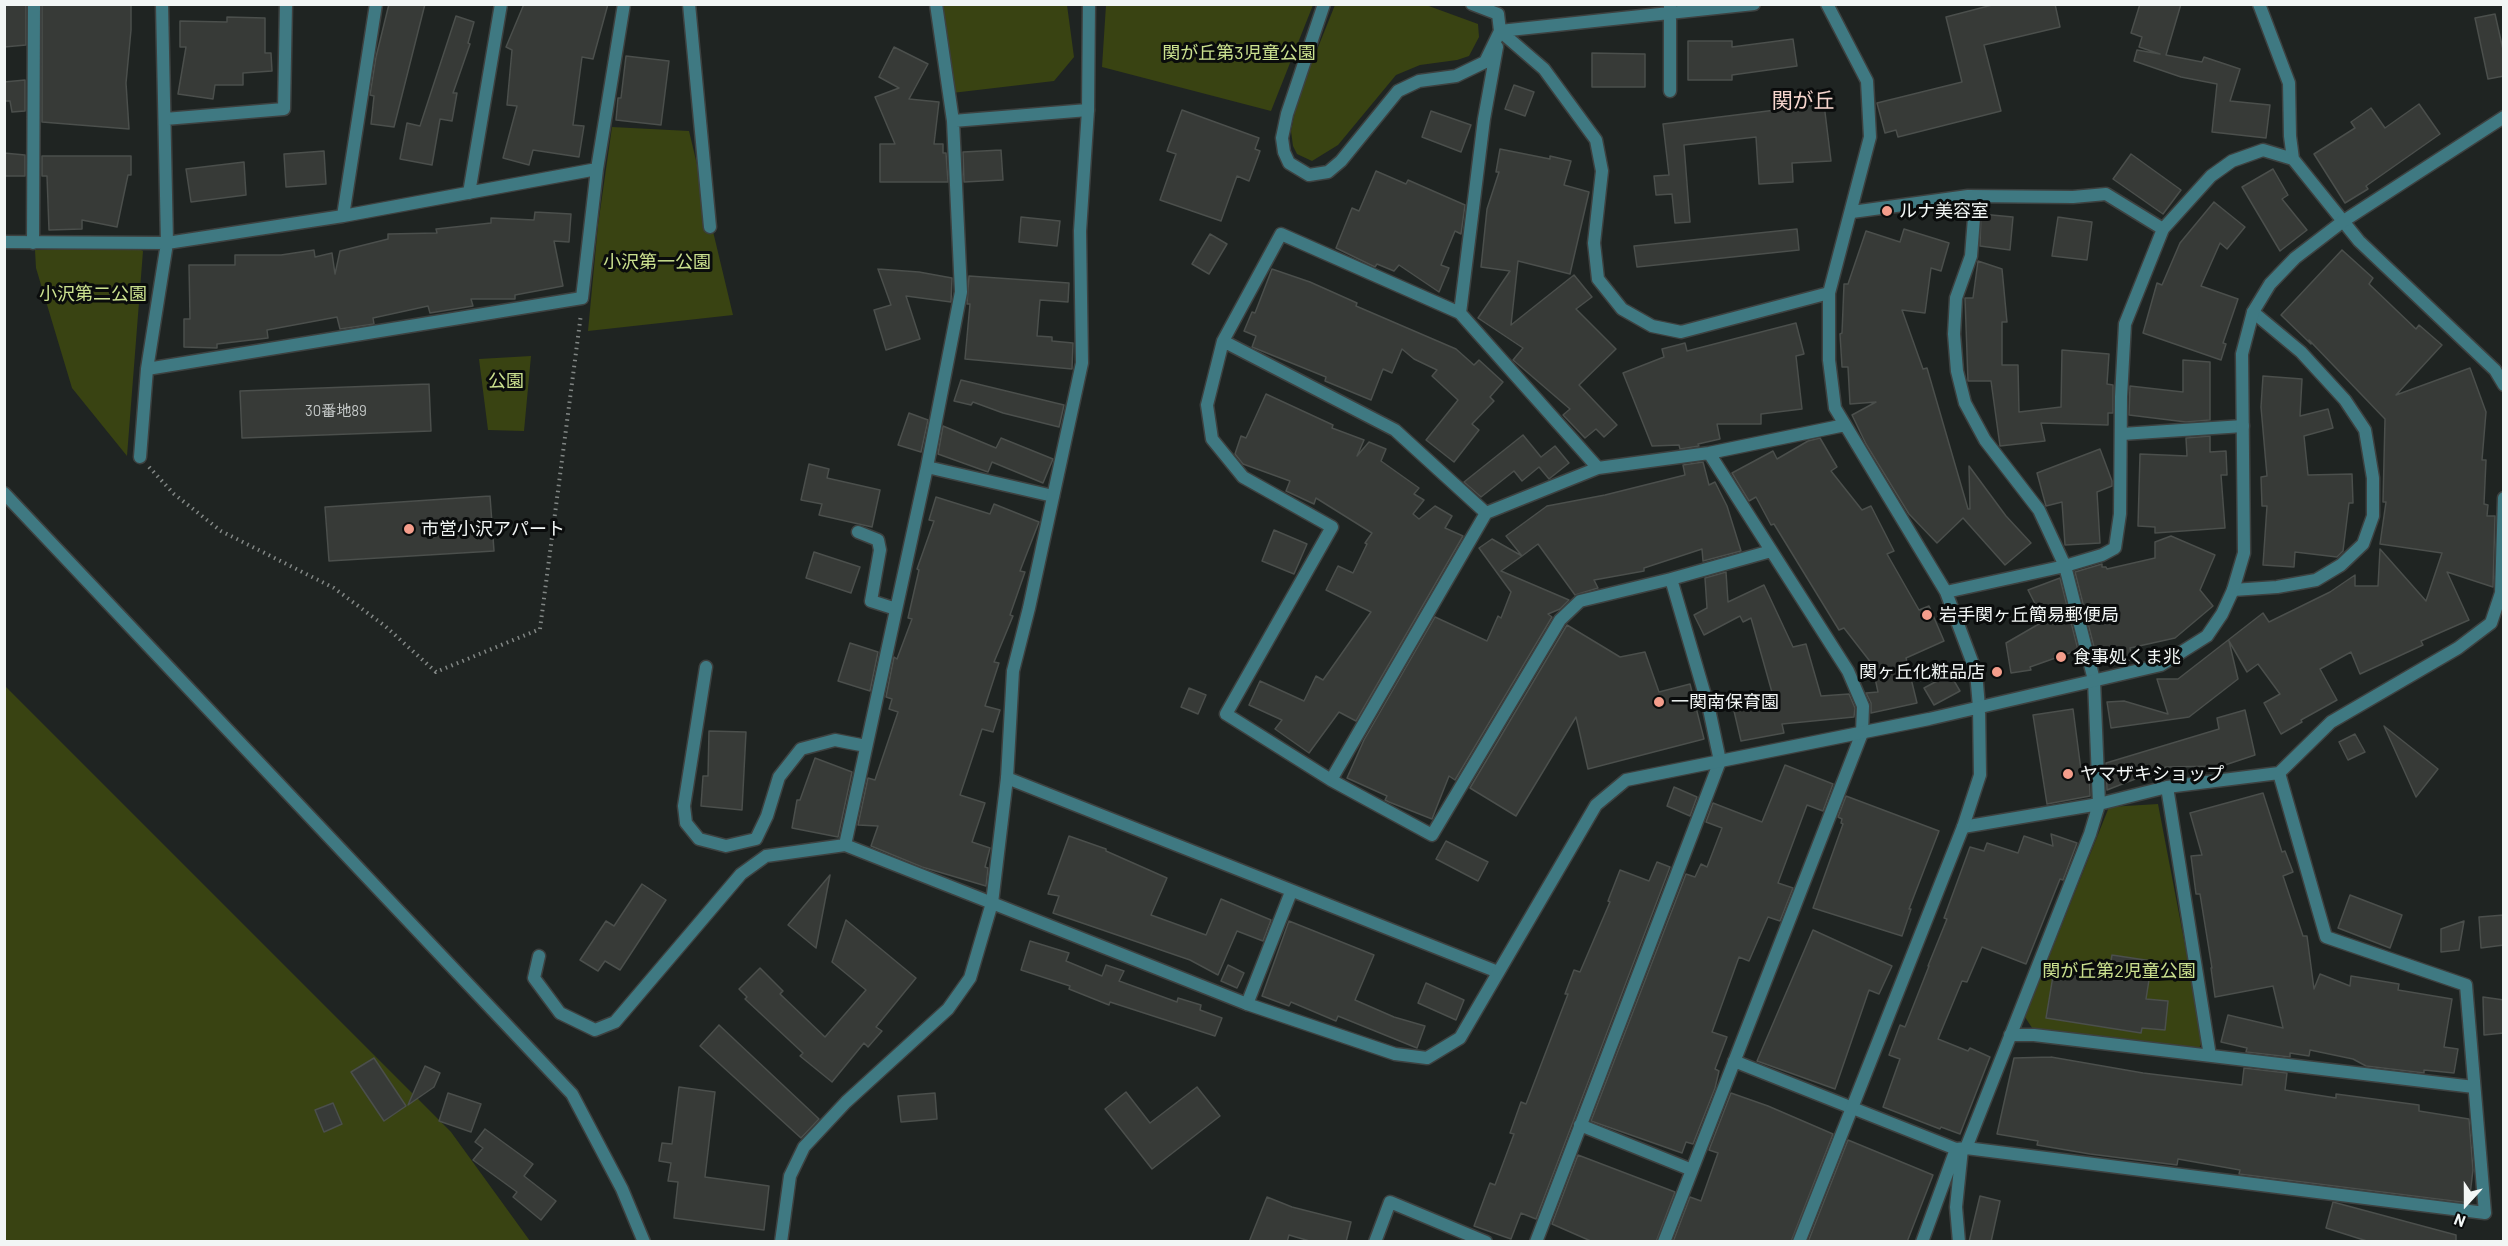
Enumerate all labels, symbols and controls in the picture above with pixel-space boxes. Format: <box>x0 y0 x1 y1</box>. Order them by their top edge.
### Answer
park label: 関が丘第3児童公園 <box>1162 42 1316 64</box>
district label: 関が丘 <box>1772 88 1834 114</box>
place label: ルナ美容室 <box>1899 200 1989 222</box>
marker: ルナ美容室 <box>1880 204 1894 218</box>
park label: 小沢第一公園 <box>603 251 711 273</box>
park label: 小沢第二公園 <box>39 283 147 305</box>
park label: 公園 <box>488 370 524 392</box>
house number: 30番地89 <box>305 402 367 420</box>
place label: 市営小沢アパート <box>421 518 565 540</box>
marker: 市営小沢アパート <box>402 522 416 536</box>
place label: 岩手関ヶ丘簡易郵便局 <box>1939 604 2119 626</box>
marker: 岩手関ヶ丘簡易郵便局 <box>1920 608 1934 622</box>
place label: 食事処くま兆 <box>2073 646 2181 668</box>
marker: 食事処くま兆 <box>2054 650 2068 664</box>
place label: 関ヶ丘化粧品店 <box>1859 661 1985 683</box>
marker: 関ヶ丘化粧品店 <box>1990 665 2004 679</box>
place label: 一関南保育園 <box>1671 691 1779 713</box>
marker: 一関南保育園 <box>1652 695 1666 709</box>
place label: ヤマザキショップ <box>2080 763 2224 785</box>
marker: ヤマザキショップ <box>2061 767 2075 781</box>
park label: 関が丘第2児童公園 <box>2042 960 2196 982</box>
north arrow <box>2436 1174 2496 1234</box>
text: N <box>2451 1210 2468 1232</box>

